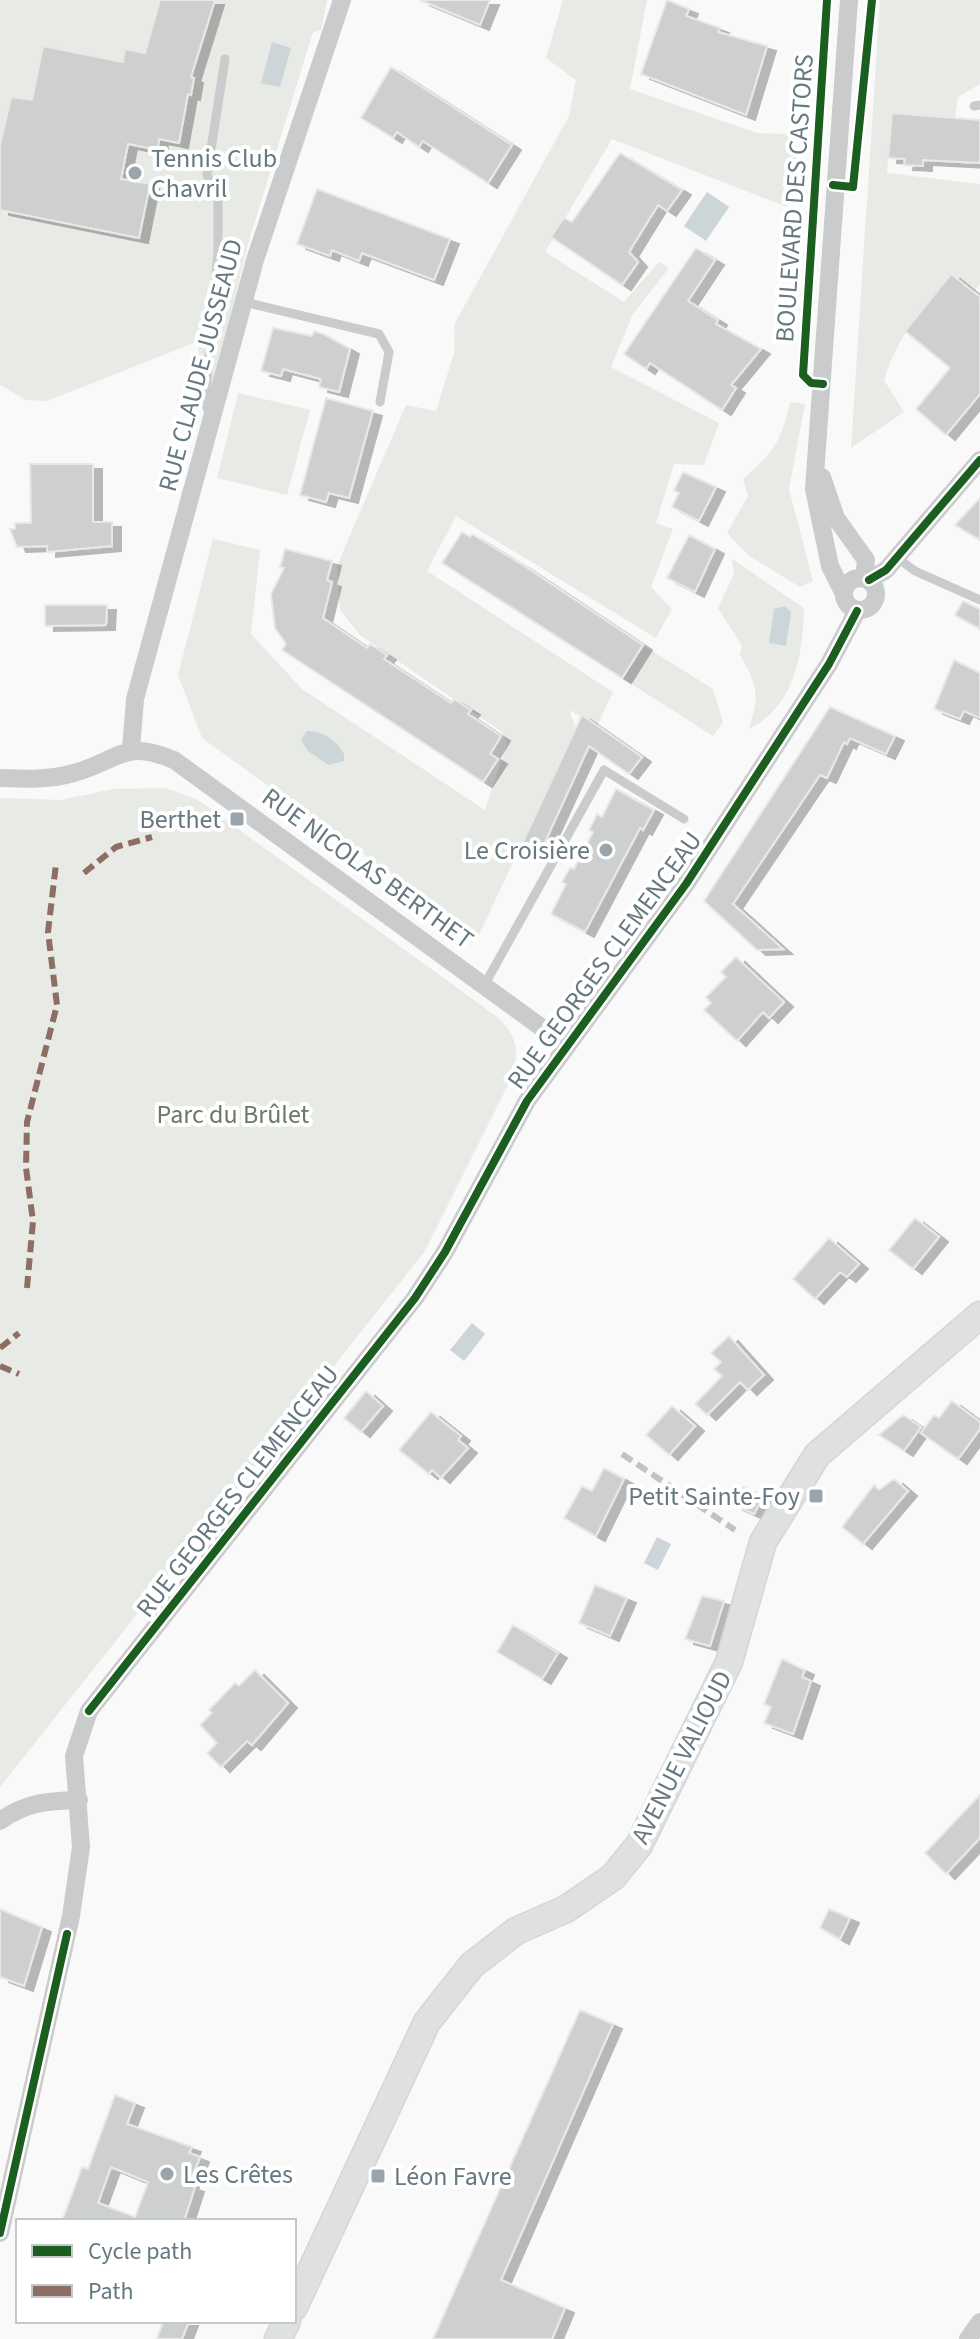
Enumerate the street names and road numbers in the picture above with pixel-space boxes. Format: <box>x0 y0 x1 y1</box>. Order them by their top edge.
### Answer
street label: BOULEVARD DES CASTORS <box>766 53 823 343</box>
street label: RUE CLAUDE JUSSEAUD <box>149 235 252 495</box>
street label: RUE NICOLAS BERTHET <box>254 779 481 958</box>
street label: RUE GEORGES CLEMENCEAU <box>498 824 711 1097</box>
street label: RUE GEORGES CLEMENCEAU <box>127 1357 348 1625</box>
street label: AVENUE VALIOUD <box>622 1664 741 1850</box>

